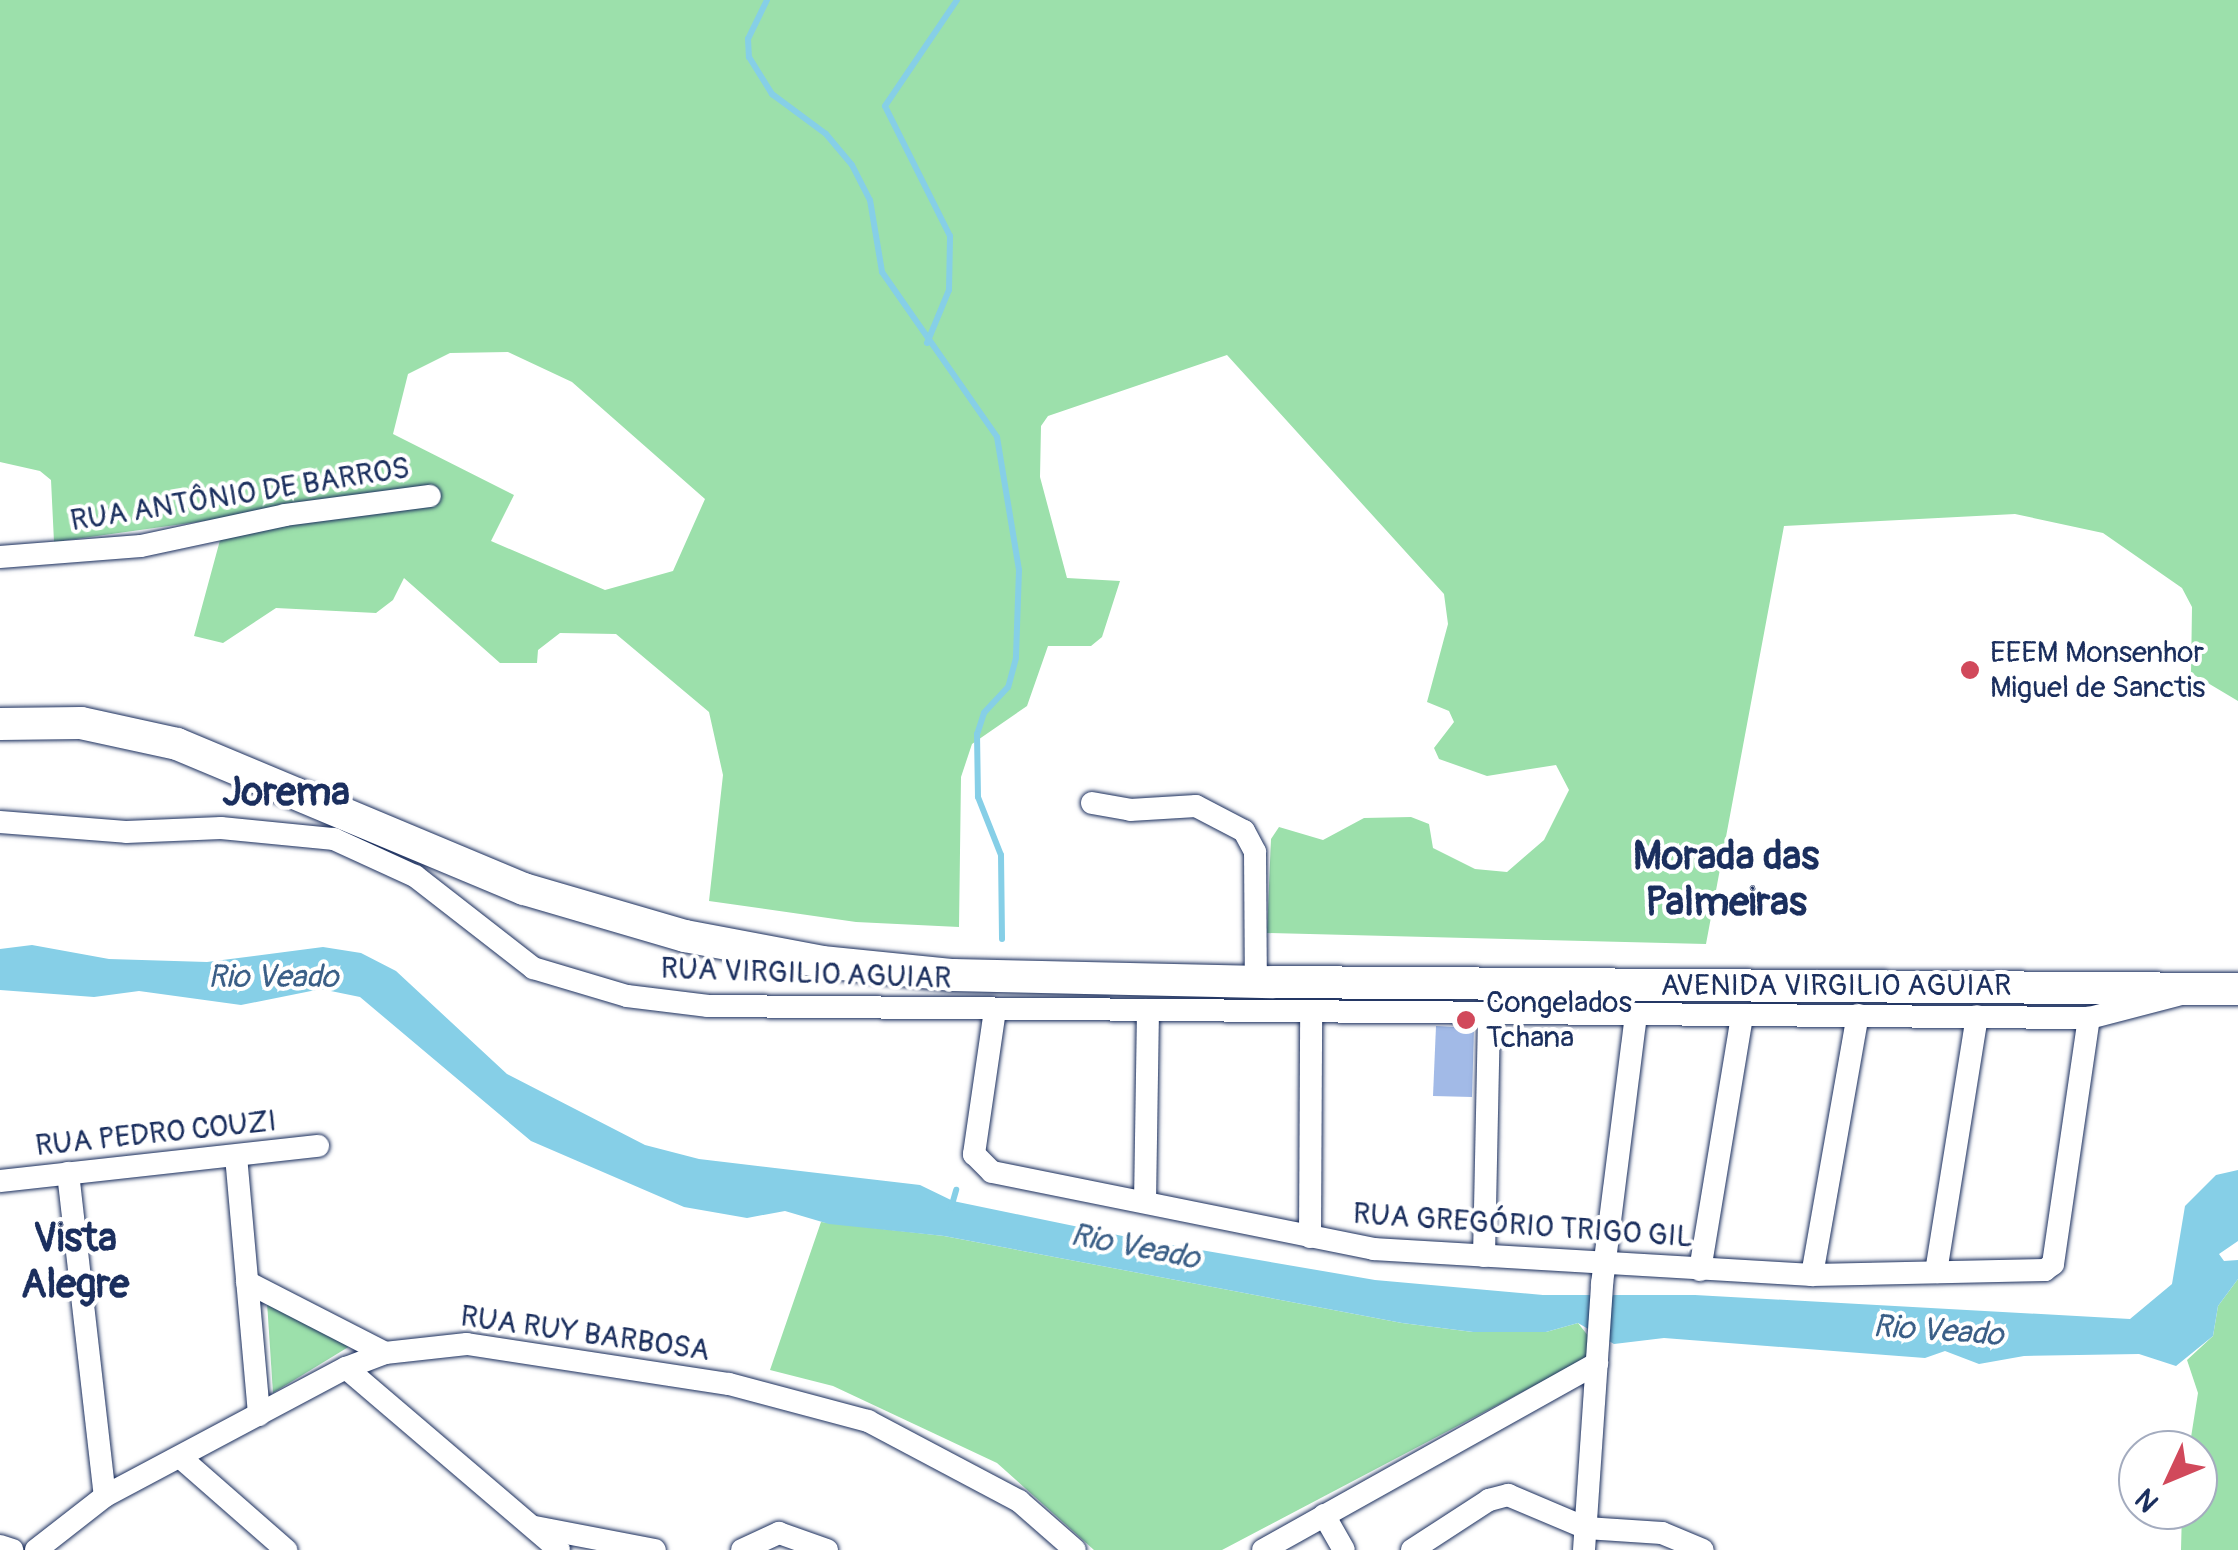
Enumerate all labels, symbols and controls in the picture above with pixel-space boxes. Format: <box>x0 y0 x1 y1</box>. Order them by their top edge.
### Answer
street label: RUA ANTÔNIO DE BARROS <box>68 450 412 540</box>
place label: EEEM Monsenhor Miguel de Sanctis <box>1990 635 2205 706</box>
marker: EEEM Monsenhor Miguel de Sanctis <box>1959 659 1981 681</box>
district label: Jorema <box>222 769 350 817</box>
district label: Morada das Palmeiras <box>1633 833 1819 927</box>
street label: RUA VIRGILIO AGUIAR <box>660 951 952 997</box>
water label: Rio Veado <box>208 958 338 996</box>
street label: AVENIDA VIRGILIO AGUIAR <box>1661 968 2011 1004</box>
place label: Congelados Tchana <box>1486 985 1632 1056</box>
marker: Congelados Tchana <box>1455 1009 1477 1031</box>
street label: RUA PEDRO COUZI <box>34 1103 278 1165</box>
street label: RUA GREGÓRIO TRIGO GIL <box>1352 1196 1694 1256</box>
district label: Vista Alegre <box>21 1215 129 1309</box>
water label: Rio Veado <box>1067 1216 1203 1278</box>
street label: RUA RUY BARBOSA <box>458 1299 712 1369</box>
water label: Rio Veado <box>1872 1307 2004 1355</box>
north arrow <box>2118 1430 2218 1530</box>
text: N <box>2128 1481 2167 1519</box>

